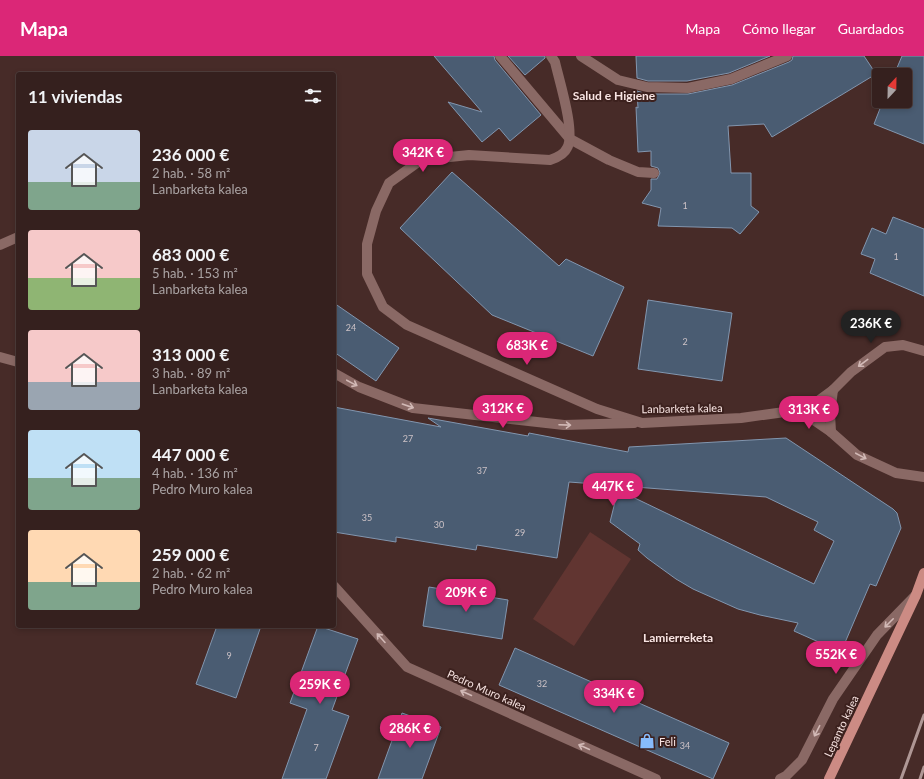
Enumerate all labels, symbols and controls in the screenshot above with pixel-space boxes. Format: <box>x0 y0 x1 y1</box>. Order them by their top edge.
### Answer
text: Mapa <box>20 17 68 40</box>
text: Mapa <box>686 20 720 37</box>
text: Cómo llegar <box>742 20 816 37</box>
text: Guardados <box>838 20 904 37</box>
north arrow <box>872 68 912 108</box>
map controls <box>872 68 912 108</box>
icon: filters <box>302 85 324 107</box>
text: 11 viviendas <box>28 86 122 107</box>
district label: Salud e Higiene <box>573 88 656 103</box>
pin: 342K € <box>390 139 456 173</box>
text: 236 000 € <box>152 144 229 165</box>
text: 342K € <box>402 144 444 160</box>
icon: home <box>60 146 108 194</box>
text: 2 hab. · 58 m² <box>152 165 230 181</box>
text: Lanbarketa kalea <box>152 181 248 197</box>
house number: 1 <box>682 200 688 211</box>
text: 683 000 € <box>152 244 229 265</box>
icon: home <box>60 246 108 294</box>
house number: 1 <box>893 251 899 262</box>
text: 5 hab. · 153 m² <box>152 265 238 281</box>
text: Lanbarketa kalea <box>152 281 248 297</box>
pin: 236K € <box>838 310 904 344</box>
text: 236K € <box>850 315 892 331</box>
house number: 24 <box>346 322 356 333</box>
pin: 683K € <box>494 332 560 366</box>
house number: 2 <box>682 336 688 347</box>
text: 683K € <box>506 337 548 353</box>
text: 313 000 € <box>152 344 229 365</box>
icon: home <box>60 346 108 394</box>
one-way arrow <box>858 359 869 367</box>
text: 3 hab. · 89 m² <box>152 365 230 381</box>
one-way arrow <box>346 380 358 388</box>
text: Lanbarketa kalea <box>152 381 248 397</box>
pin: 312K € <box>470 395 536 429</box>
pin: 313K € <box>776 396 842 430</box>
text: 312K € <box>482 400 524 416</box>
street label: Lanbarketa kalea <box>641 401 723 415</box>
text: 313K € <box>788 401 830 417</box>
one-way arrow <box>402 402 414 410</box>
one-way arrow <box>558 421 571 429</box>
house number: 27 <box>403 433 413 444</box>
text: 447 000 € <box>152 444 229 465</box>
icon: home <box>60 446 108 494</box>
one-way arrow <box>854 453 866 461</box>
text: 4 hab. · 136 m² <box>152 465 238 481</box>
house number: 37 <box>477 465 487 476</box>
pin: 447K € <box>580 473 646 507</box>
text: 447K € <box>592 478 634 494</box>
text: Pedro Muro kalea <box>152 481 253 497</box>
house number: 35 <box>362 512 372 523</box>
house number: 30 <box>434 519 444 530</box>
house number: 29 <box>515 527 525 538</box>
text: 259 000 € <box>152 544 229 565</box>
icon: home <box>60 546 108 594</box>
text: 2 hab. · 62 m² <box>152 565 230 581</box>
pin: 209K € <box>433 579 499 613</box>
text: Pedro Muro kalea <box>152 581 253 597</box>
text: 209K € <box>445 584 487 600</box>
one-way arrow <box>884 618 894 628</box>
district label: Lamierreketa <box>643 630 713 645</box>
one-way arrow <box>376 633 386 643</box>
pin: 552K € <box>803 641 869 675</box>
text: 552K € <box>815 646 857 662</box>
house number: 9 <box>226 650 232 661</box>
street label: Pedro Muro kalea <box>445 667 529 713</box>
pin: 259K € <box>287 671 353 705</box>
text: 259K € <box>299 676 341 692</box>
house number: 32 <box>537 678 547 689</box>
pin: 334K € <box>581 680 647 714</box>
text: 334K € <box>593 685 635 701</box>
one-way arrow <box>460 689 472 696</box>
street label: Lepanto kalea <box>821 693 861 759</box>
pin: 286K € <box>377 715 443 749</box>
text: 286K € <box>389 720 431 736</box>
one-way arrow <box>813 724 820 736</box>
shop icon: Feli <box>638 732 656 750</box>
place label: Feli <box>659 735 676 748</box>
house number: 34 <box>680 740 690 751</box>
house number: 7 <box>313 742 319 753</box>
one-way arrow <box>578 742 590 750</box>

